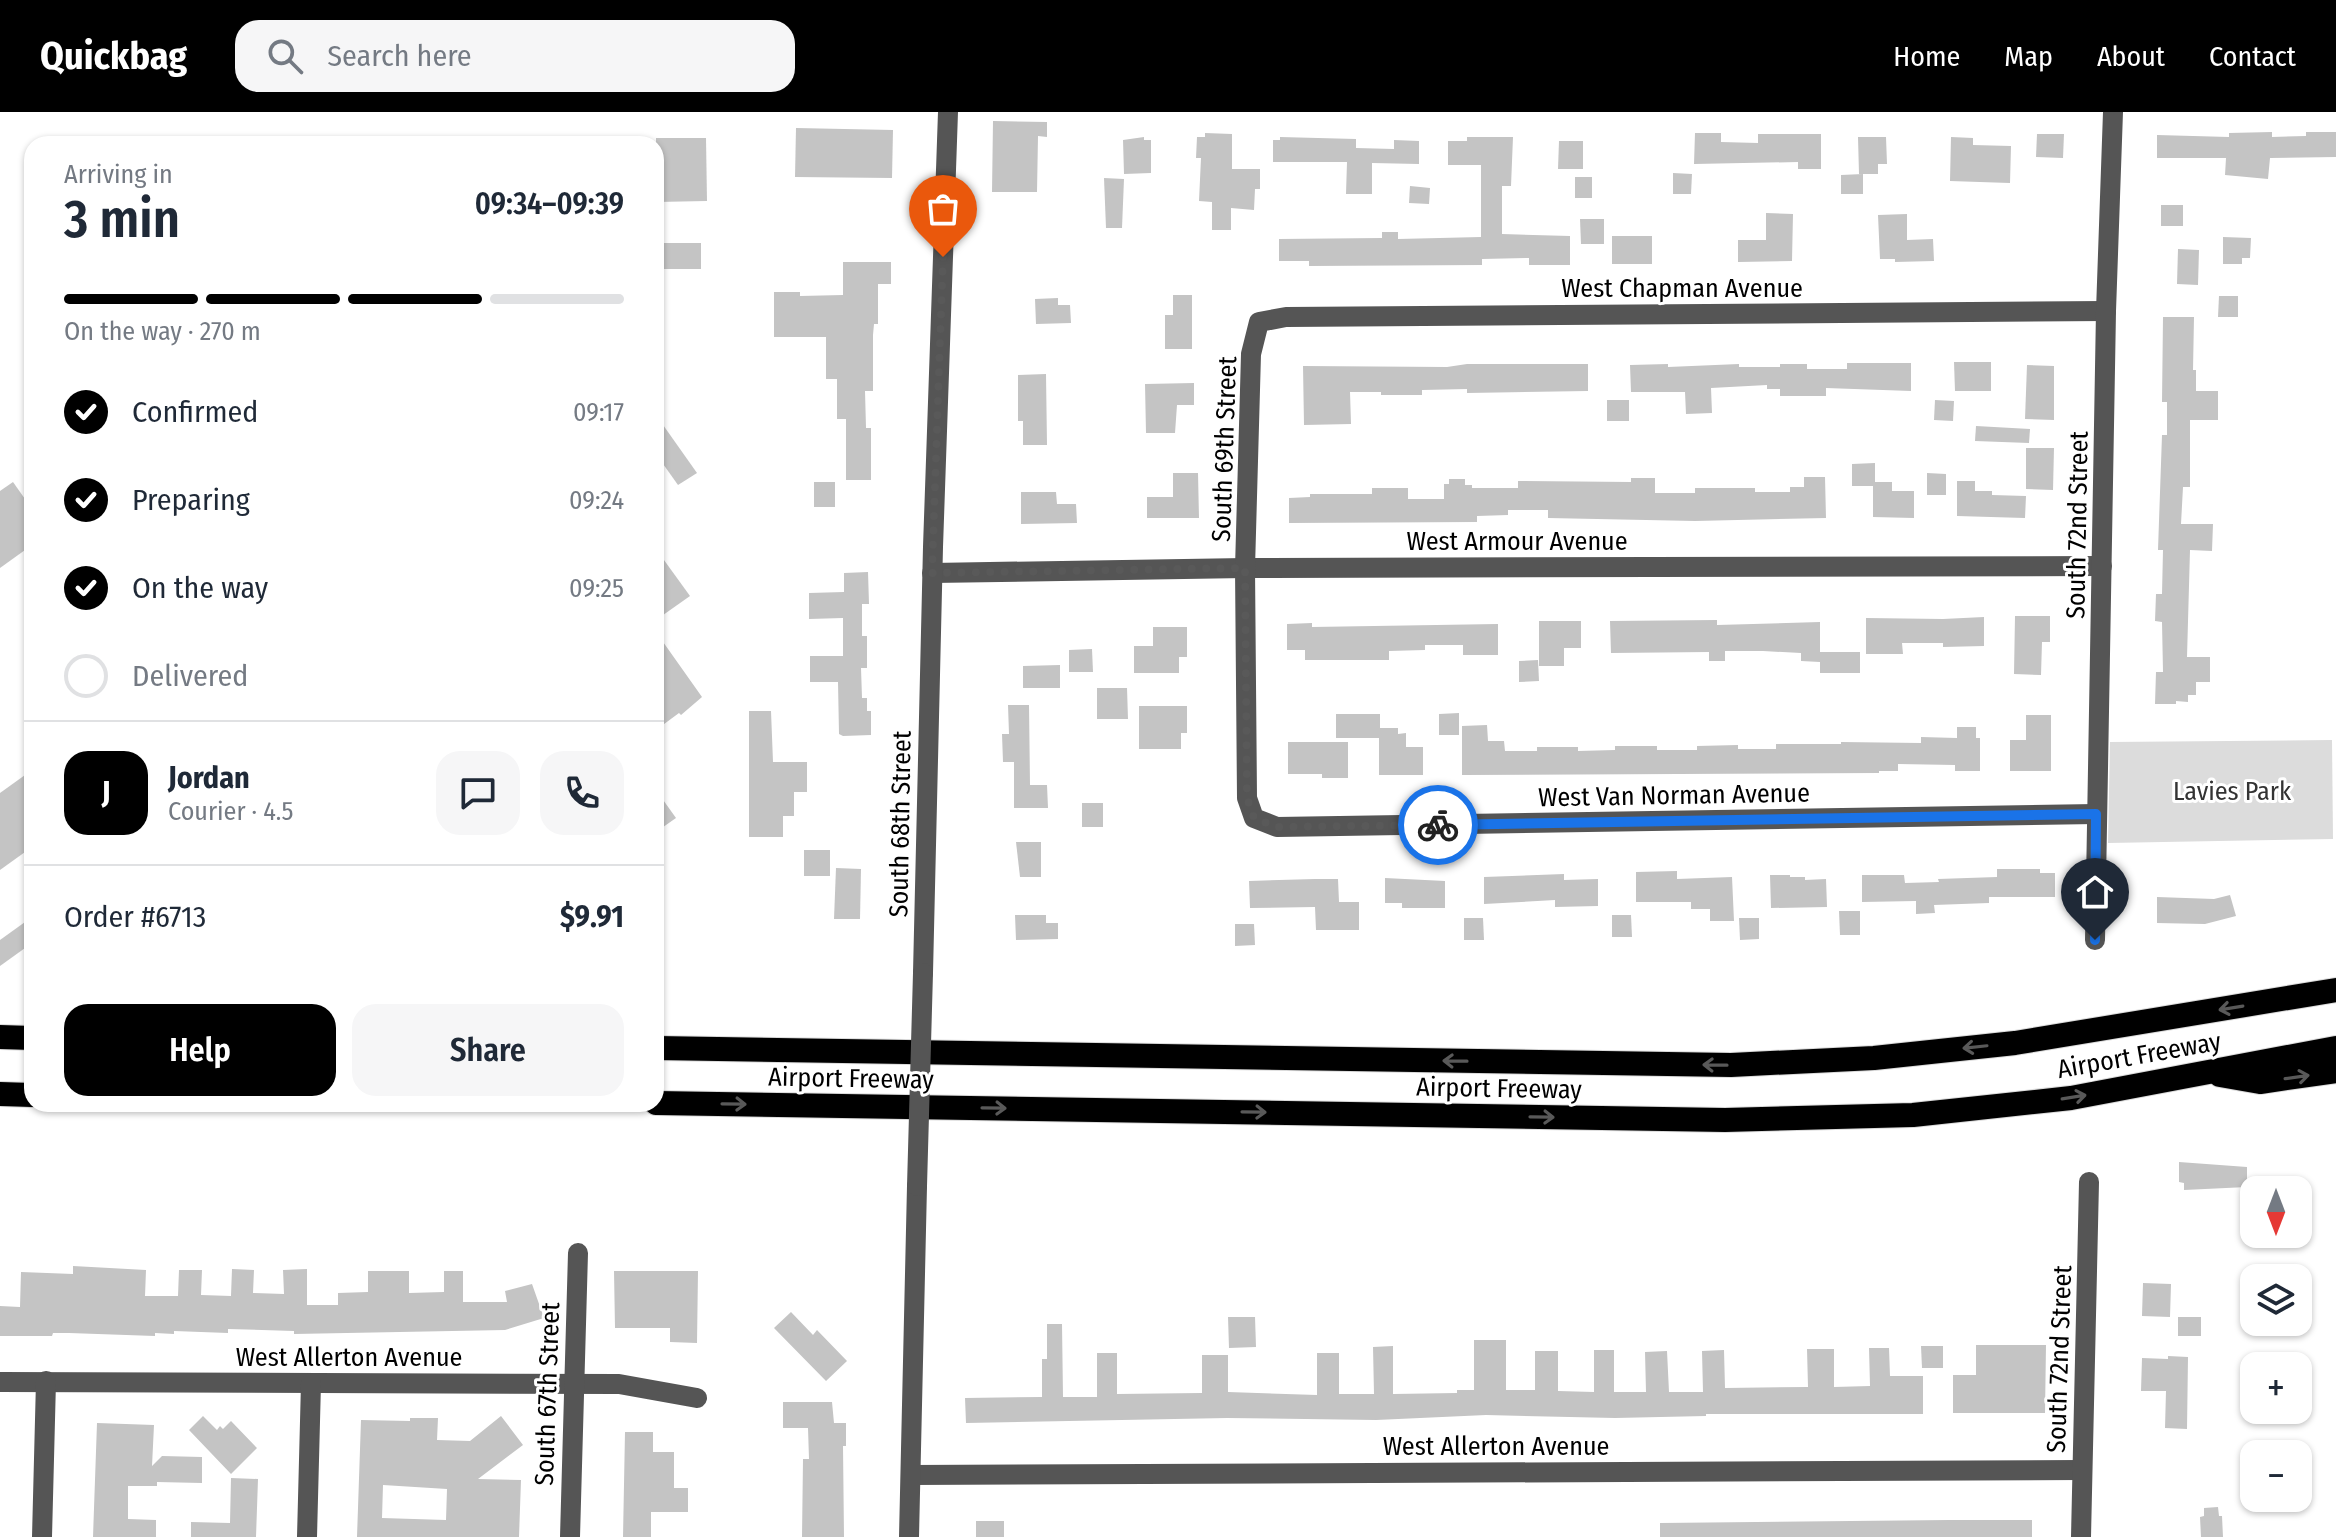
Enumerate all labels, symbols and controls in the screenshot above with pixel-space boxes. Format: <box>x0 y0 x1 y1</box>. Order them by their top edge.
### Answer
search box <box>235 20 795 92</box>
text: Quickbag <box>40 33 187 79</box>
icon: search <box>263 34 307 78</box>
text: Search here <box>327 38 472 74</box>
text: Home <box>1893 40 1960 73</box>
text: Map <box>2004 40 2053 73</box>
text: About <box>2097 40 2165 73</box>
text: Contact <box>2209 40 2296 73</box>
text: Arriving in <box>64 159 173 190</box>
pin <box>909 175 977 257</box>
text: 09:34–09:39 <box>475 186 624 222</box>
icon: bag <box>921 187 965 231</box>
text: 3 min <box>64 188 180 251</box>
street label: West Chapman Avenue <box>1561 273 1803 304</box>
text: On the way · 270 m <box>64 316 261 347</box>
street label: South 69th Street <box>1206 355 1243 542</box>
icon: check <box>64 390 108 434</box>
text: Confirmed <box>132 394 258 430</box>
text: 09:17 <box>573 397 624 428</box>
street label: South 72nd Street <box>2060 430 2095 619</box>
icon: check <box>64 478 108 522</box>
text: Preparing <box>132 482 250 518</box>
text: 09:24 <box>569 485 624 516</box>
street label: West Armour Avenue <box>1406 526 1628 557</box>
icon: check <box>64 566 108 610</box>
text: On the way <box>132 570 268 606</box>
text: 09:25 <box>569 573 624 604</box>
text: Delivered <box>132 658 248 694</box>
street label: South 68th Street <box>883 730 918 918</box>
button: chat <box>436 751 520 835</box>
button: phone <box>540 751 624 835</box>
text: Jordan <box>168 760 250 796</box>
text: J <box>102 775 110 811</box>
park label: Lavies Park <box>2173 776 2292 807</box>
street label: West Van Norman Avenue <box>1538 778 1810 813</box>
courier <box>1398 785 1478 865</box>
text: Courier · 4.5 <box>168 796 294 827</box>
icon: bike <box>1416 803 1460 847</box>
pin <box>2061 858 2129 940</box>
icon: home <box>2073 870 2117 914</box>
text: Order #6713 <box>64 899 206 935</box>
text: $9.91 <box>560 899 624 935</box>
one-way arrow <box>2219 1001 2245 1016</box>
button: Help <box>64 1004 336 1096</box>
button: Share <box>352 1004 624 1096</box>
street label: Airport Freeway <box>2055 1026 2224 1085</box>
one-way arrow <box>1962 1040 1988 1055</box>
one-way arrow <box>1442 1053 1469 1069</box>
one-way arrow <box>1702 1057 1729 1073</box>
street label: Airport Freeway <box>768 1062 934 1095</box>
one-way arrow <box>2283 1069 2309 1084</box>
street label: Airport Freeway <box>1416 1072 1582 1105</box>
one-way arrow <box>2061 1089 2086 1104</box>
one-way arrow <box>720 1096 747 1112</box>
one-way arrow <box>980 1100 1007 1116</box>
one-way arrow <box>1240 1104 1267 1120</box>
one-way arrow <box>1528 1109 1555 1124</box>
north arrow <box>2240 1176 2312 1248</box>
map controls <box>2240 1176 2312 1512</box>
street label: South 72nd Street <box>2041 1264 2078 1453</box>
button: layers <box>2240 1264 2312 1336</box>
street label: South 67th Street <box>529 1301 566 1486</box>
street label: West Allerton Avenue <box>236 1342 462 1373</box>
button: + <box>2240 1352 2312 1424</box>
street label: West Allerton Avenue <box>1383 1431 1609 1462</box>
button: − <box>2240 1440 2312 1512</box>

